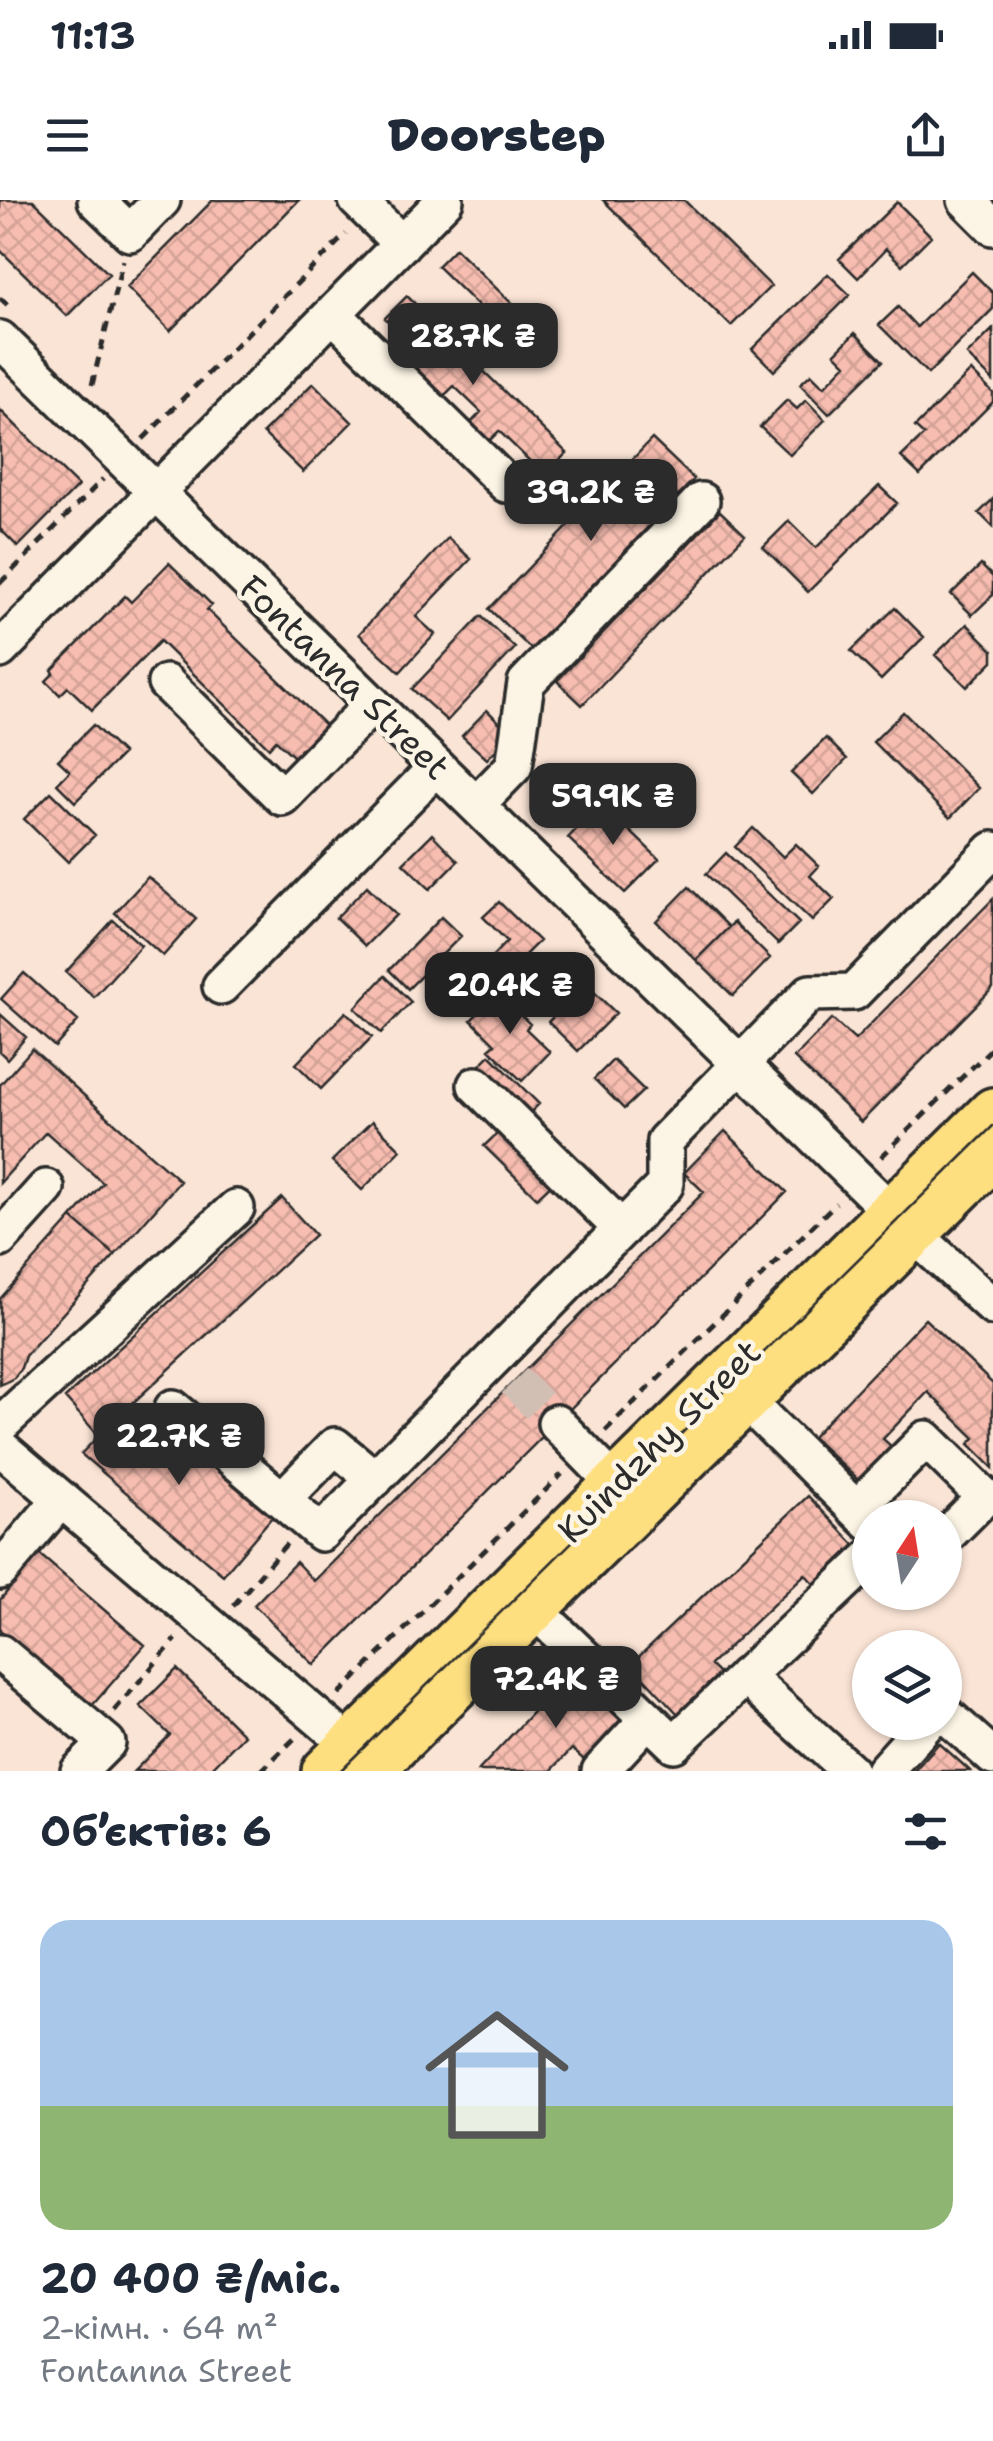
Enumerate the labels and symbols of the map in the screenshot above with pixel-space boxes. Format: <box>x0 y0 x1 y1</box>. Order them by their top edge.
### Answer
pin: 28.7K ₴ <box>381 303 565 388</box>
pin: 39.2K ₴ <box>499 459 683 544</box>
street label: Fontanna Street <box>229 564 461 790</box>
pin: 59.9K ₴ <box>521 763 705 848</box>
pin: 20.4K ₴ <box>418 952 602 1037</box>
street label: Kuindzhy Street <box>547 1329 771 1553</box>
pin: 22.7K ₴ <box>87 1403 271 1488</box>
north arrow <box>852 1500 962 1610</box>
pin: 72.4K ₴ <box>464 1646 648 1731</box>

